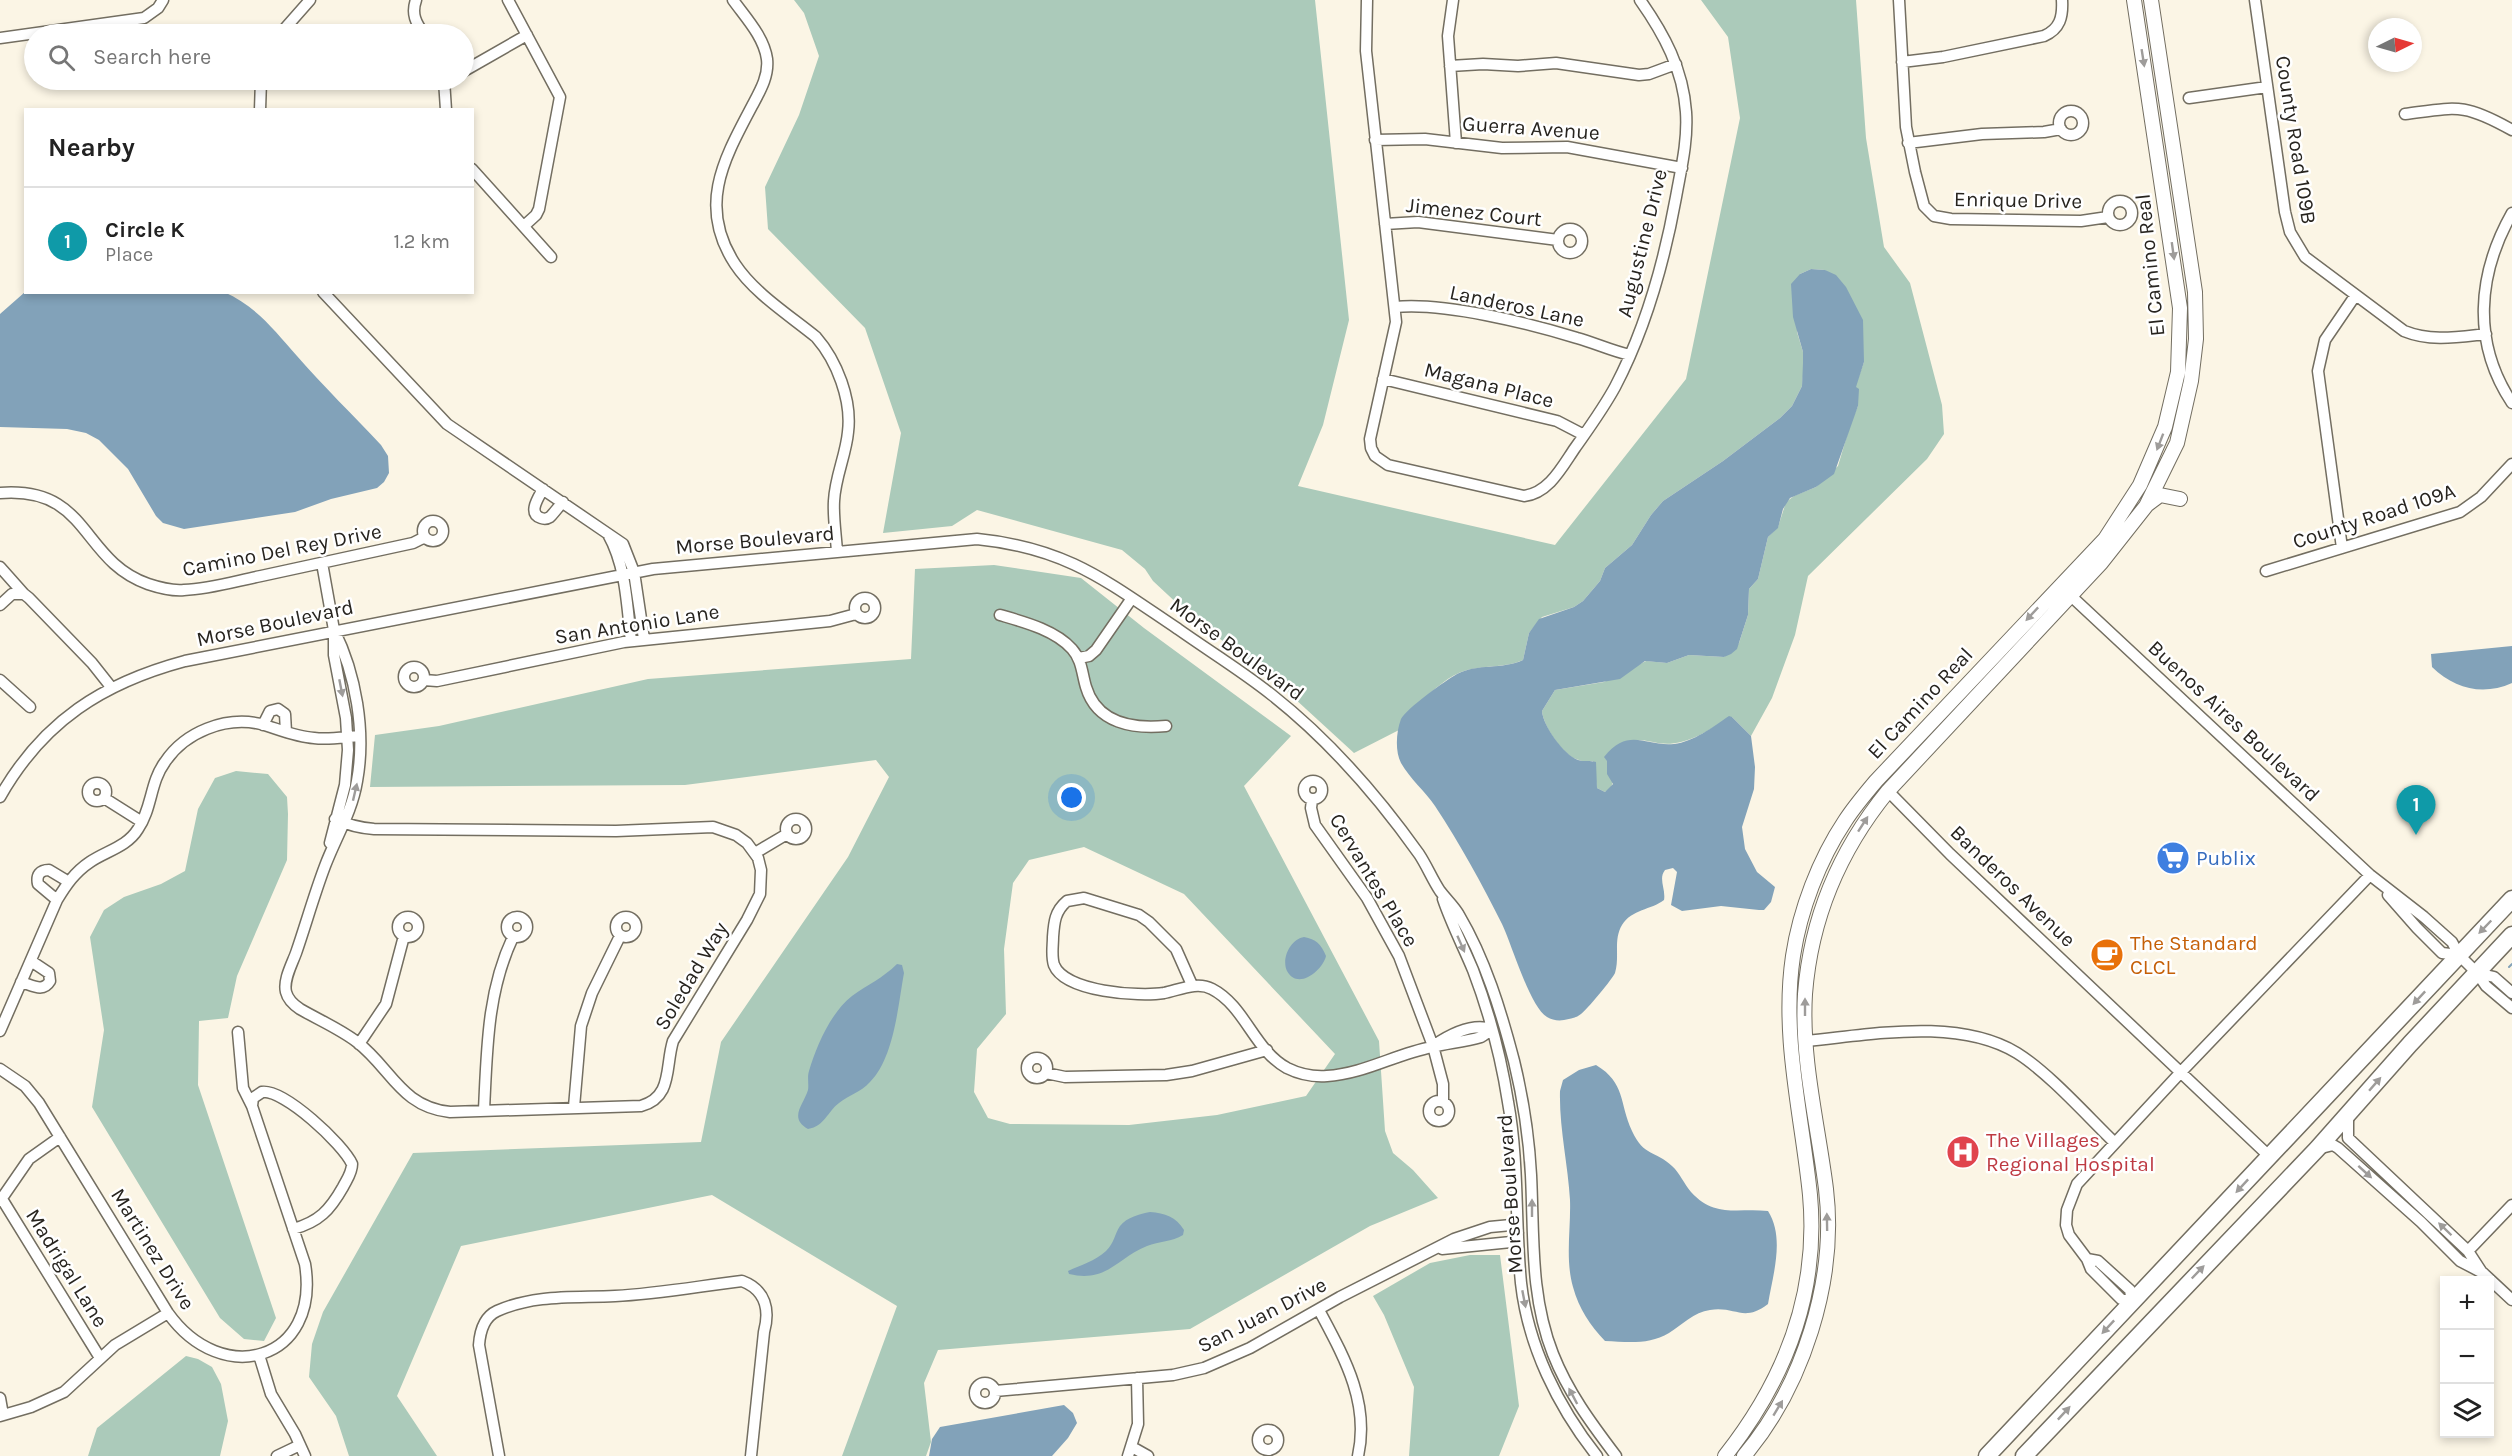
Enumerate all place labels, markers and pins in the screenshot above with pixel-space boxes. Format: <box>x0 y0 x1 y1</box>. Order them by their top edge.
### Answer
pin: 1 <box>2396 786 2436 835</box>
supermarket icon: Publix <box>2155 840 2191 876</box>
place label: Publix <box>2196 846 2256 870</box>
place label: The Standard CLCL <box>2130 931 2258 979</box>
cafe icon: The Standard CLCL <box>2089 937 2125 973</box>
place label: The Villages Regional Hospital <box>1986 1128 2155 1176</box>
hospital icon: The Villages Regional Hospital <box>1945 1134 1981 1170</box>

